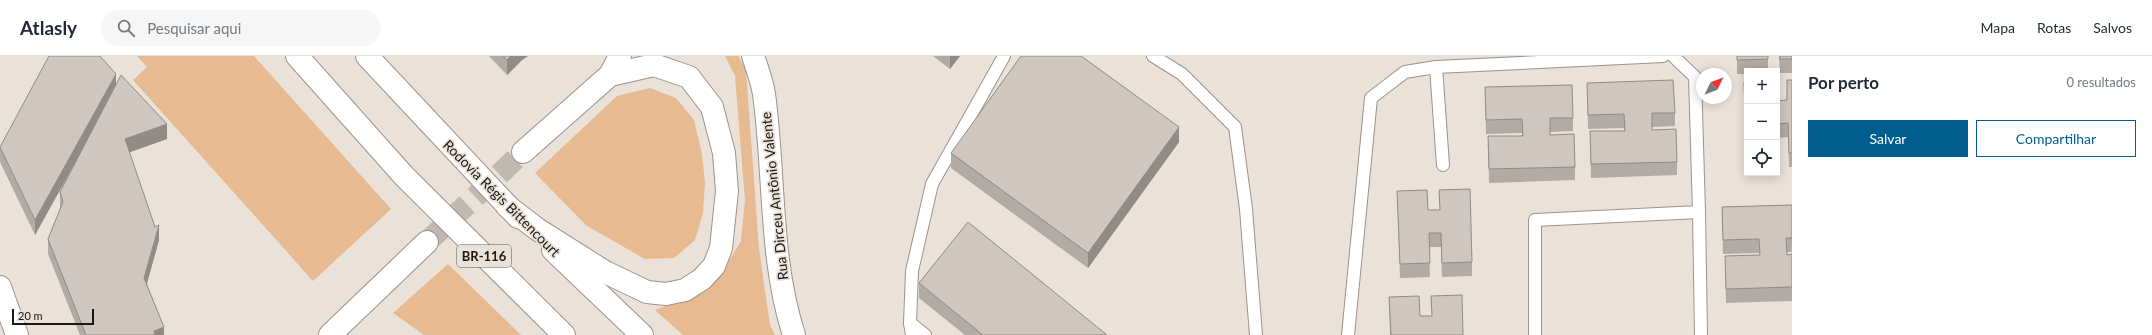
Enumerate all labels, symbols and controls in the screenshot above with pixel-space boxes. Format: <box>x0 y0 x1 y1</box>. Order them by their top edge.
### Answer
search box <box>101 10 381 46</box>
text: Atlasly <box>20 16 77 39</box>
icon: search <box>115 17 137 39</box>
text: Pesquisar aqui <box>147 19 241 37</box>
text: Mapa <box>1980 19 2015 36</box>
text: Rotas <box>2037 19 2071 36</box>
text: Salvos <box>2093 19 2132 36</box>
north arrow <box>1696 68 1732 104</box>
map controls <box>1744 68 1780 176</box>
button: + <box>1744 68 1780 104</box>
text: Por perto <box>1808 72 1879 93</box>
text: 0 resultados <box>2066 74 2136 90</box>
button: − <box>1744 104 1780 140</box>
street label: Rua Dirceu Antônio Valente <box>757 111 791 281</box>
button: Salvar <box>1808 120 1968 157</box>
button: Compartilhar <box>1976 120 2136 157</box>
street label: Rodovia Régis Bittencourt <box>440 136 564 260</box>
button: locate <box>1744 140 1780 176</box>
road number: BR-116 <box>457 245 511 267</box>
scale bar <box>12 307 94 326</box>
text: 20 m <box>18 309 43 322</box>

